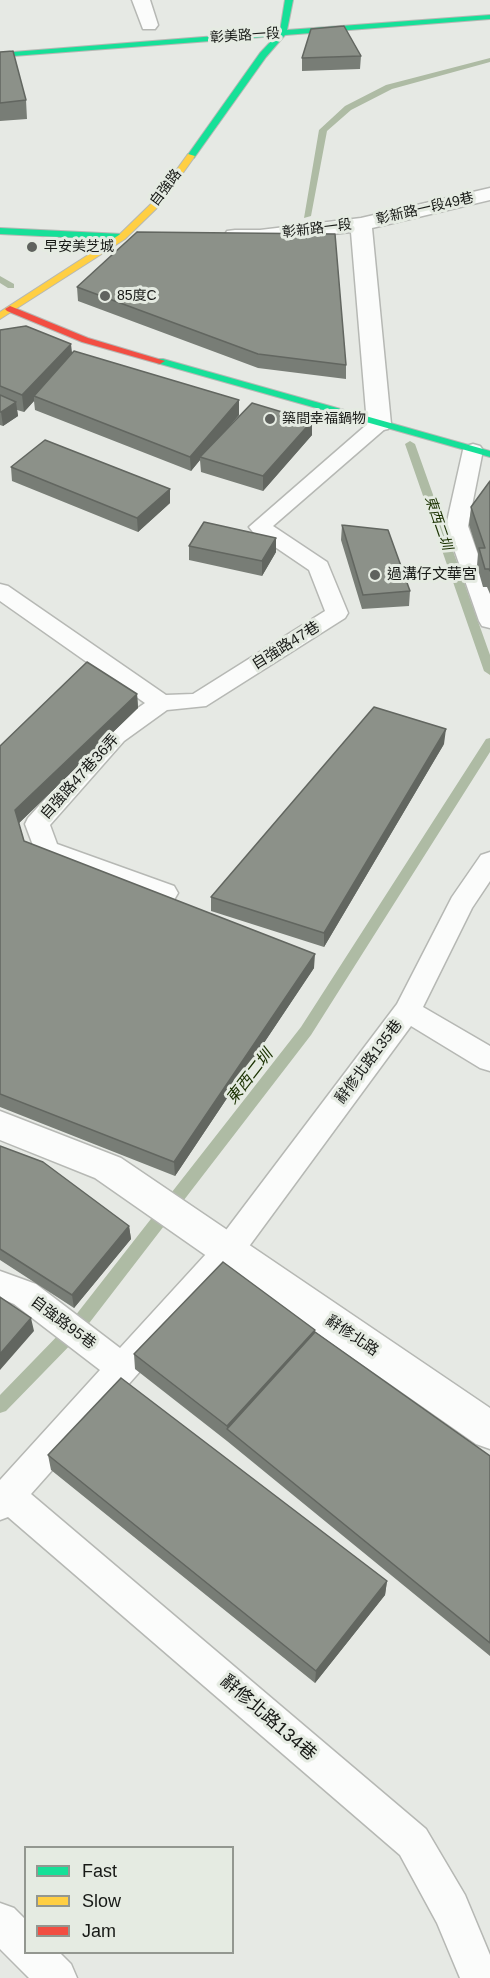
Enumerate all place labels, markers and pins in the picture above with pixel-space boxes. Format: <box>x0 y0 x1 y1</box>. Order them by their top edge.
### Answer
place label: 早安美芝城 <box>44 239 114 255</box>
marker: 早安美芝城 <box>25 240 39 254</box>
place label: 85度C <box>117 288 157 304</box>
marker: 85度C <box>98 289 112 303</box>
place label: 築間幸福鍋物 <box>282 411 366 427</box>
marker: 築間幸福鍋物 <box>263 412 277 426</box>
place label: 過溝仔文華宮 <box>387 566 477 584</box>
marker: 過溝仔文華宮 <box>368 568 382 582</box>

